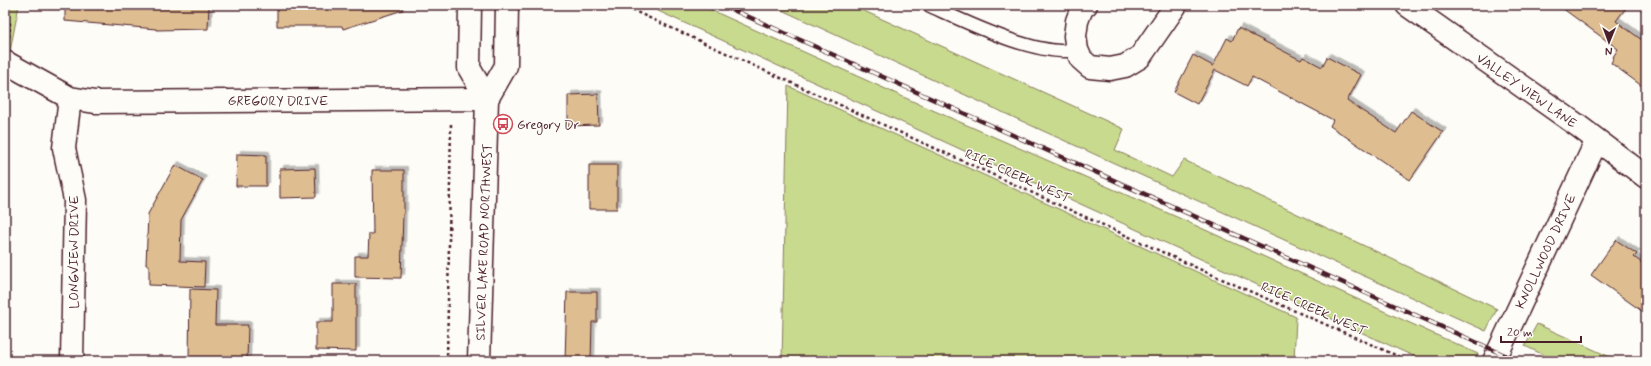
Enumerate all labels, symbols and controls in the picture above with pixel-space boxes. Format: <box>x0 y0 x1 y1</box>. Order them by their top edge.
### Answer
north arrow <box>1589 22 1629 62</box>
text: N <box>1605 44 1613 58</box>
street label: VALLEY VIEW LANE <box>1473 50 1580 133</box>
street label: GREGORY DRIVE <box>228 93 328 110</box>
bus stop icon: Gregory Dr <box>492 113 514 135</box>
place label: Gregory Dr <box>517 117 580 135</box>
street label: SILVER LAKE ROAD NORTHWEST <box>473 143 496 341</box>
street label: RICE CREEK WEST <box>962 145 1074 208</box>
street label: KNOLLWOOD DRIVE <box>1512 191 1580 312</box>
street label: LONGVIEW DRIVE <box>66 195 83 309</box>
street label: RICE CREEK WEST <box>1258 278 1370 341</box>
scale bar <box>1501 318 1581 344</box>
text: 20 m <box>1507 325 1533 341</box>

